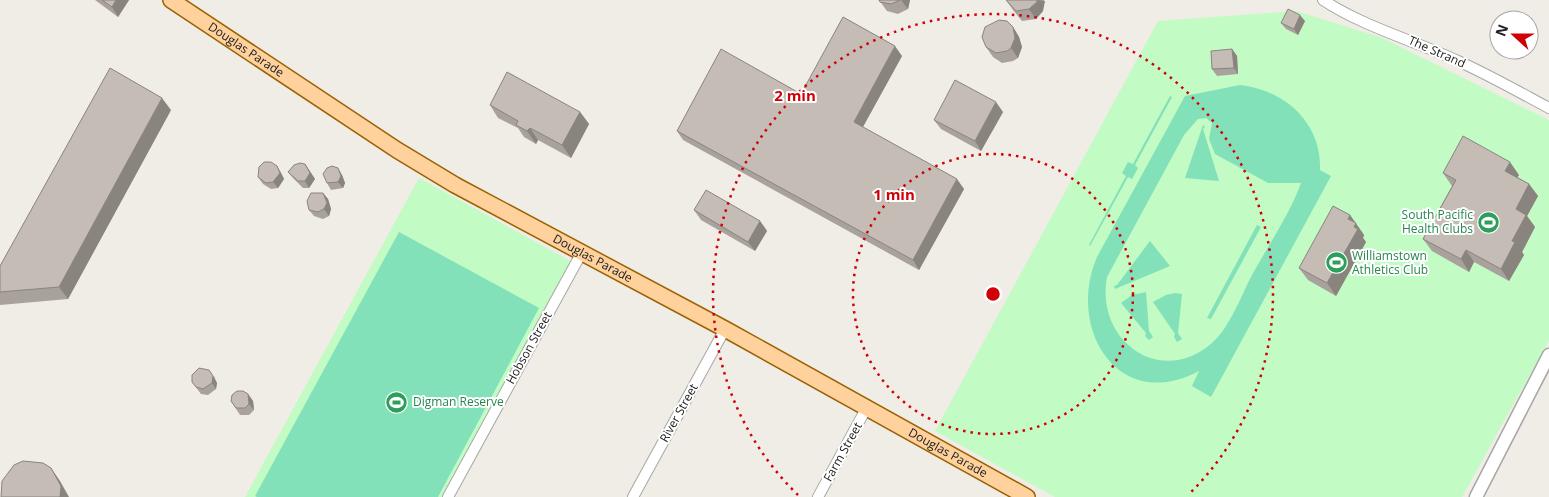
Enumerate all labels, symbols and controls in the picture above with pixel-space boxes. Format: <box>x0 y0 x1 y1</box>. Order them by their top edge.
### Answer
north arrow <box>1489 10 1539 60</box>
street label: Douglas Parade <box>205 18 288 81</box>
text: N <box>1490 21 1512 39</box>
street label: The Strand <box>1406 31 1469 72</box>
text: 2 min <box>774 85 816 105</box>
text: 1 min <box>873 184 915 204</box>
place label: South Pacific Health Clubs <box>1402 206 1473 237</box>
sports icon: South Pacific Health Clubs <box>1477 210 1501 234</box>
street label: Douglas Parade <box>550 230 636 286</box>
place label: Williamstown Athletics Club <box>1352 247 1428 278</box>
sports icon: Williamstown Athletics Club <box>1324 251 1348 275</box>
centre of rings <box>984 285 1002 303</box>
street label: Hobson Street <box>502 309 555 387</box>
street label: River Street <box>655 380 702 445</box>
sports icon: Digman Reserve <box>385 390 409 414</box>
place label: Digman Reserve <box>413 393 504 410</box>
street label: Farm Street <box>819 419 866 485</box>
street label: Douglas Parade <box>906 424 991 481</box>

